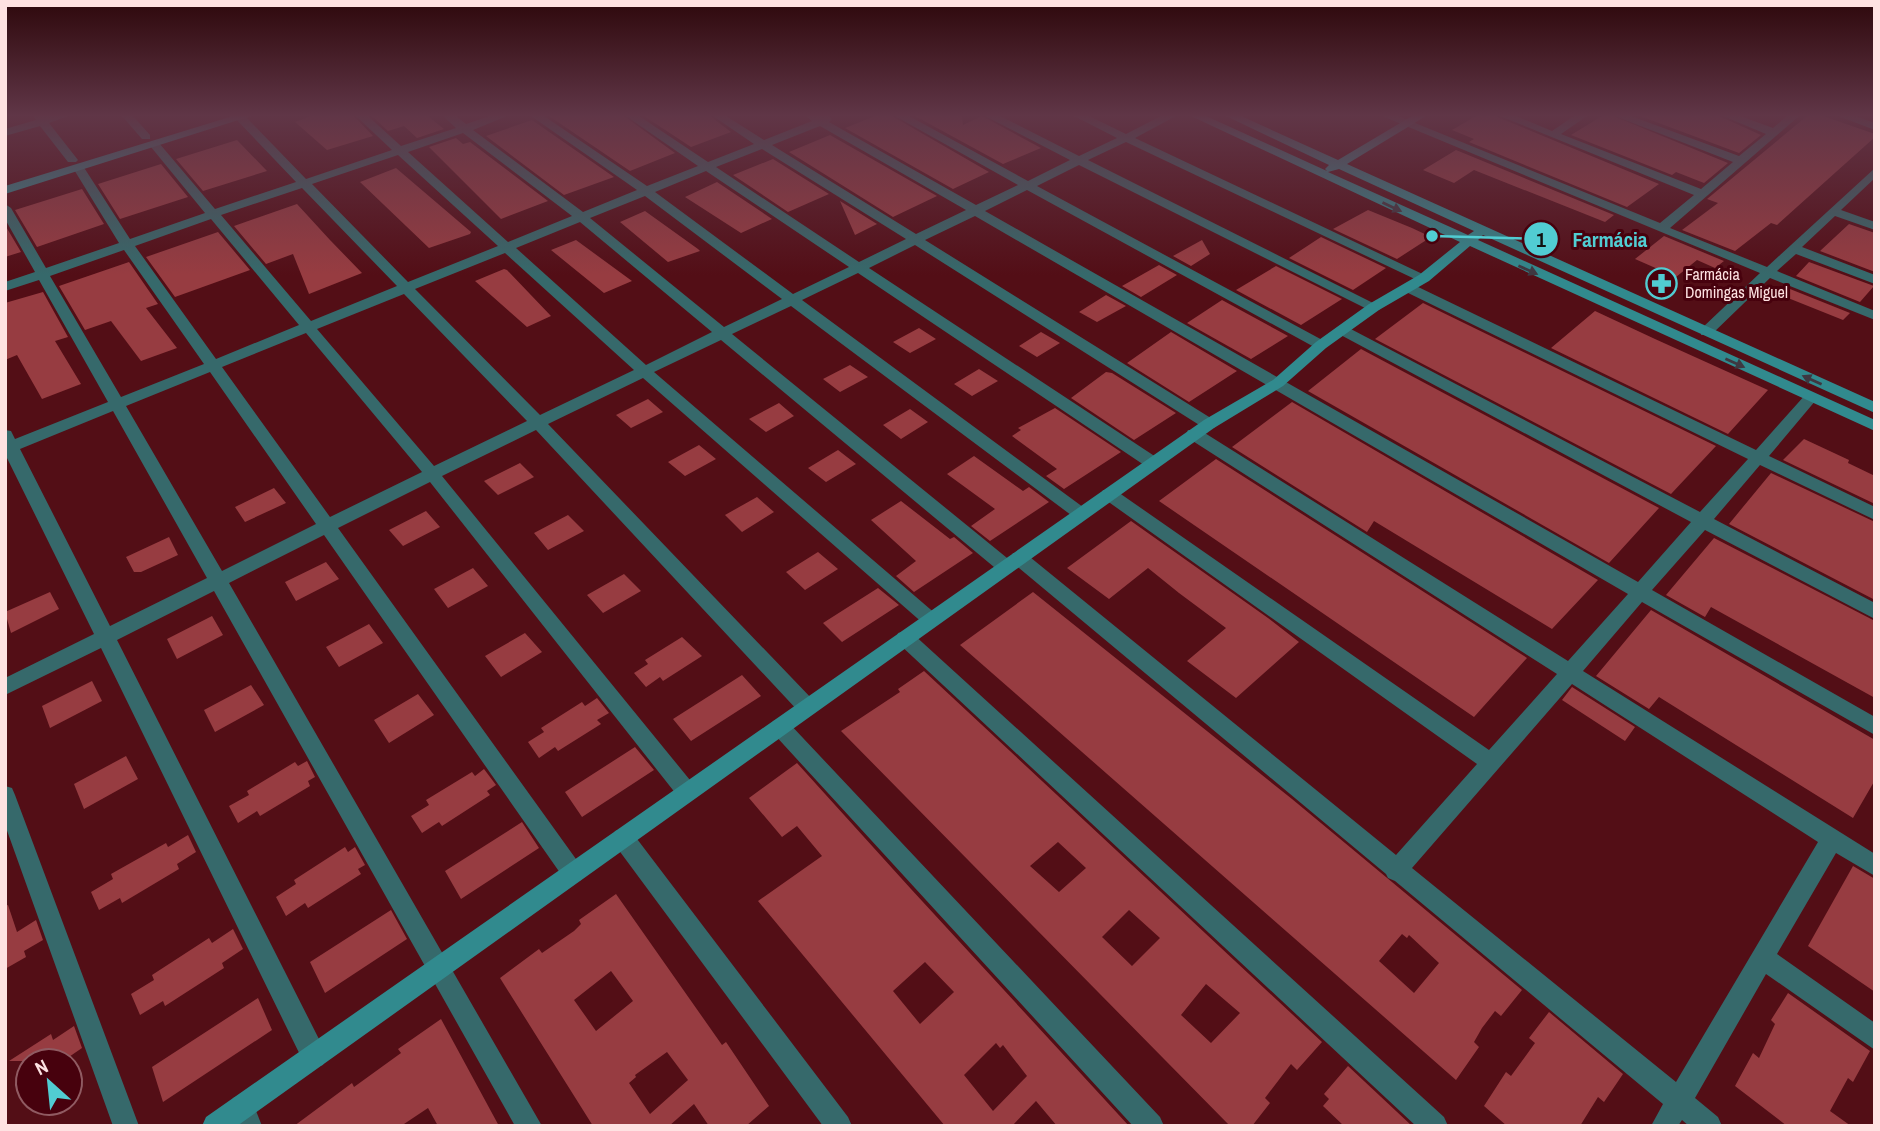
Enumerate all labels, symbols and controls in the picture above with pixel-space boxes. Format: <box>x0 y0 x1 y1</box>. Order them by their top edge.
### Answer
one-way arrow <box>1381 202 1402 213</box>
callout: Farmácia <box>1524 218 1661 260</box>
text: 1 <box>1536 225 1546 254</box>
text: Farmácia <box>1573 225 1648 254</box>
place label: Farmácia Domingas Miguel <box>1685 263 1788 303</box>
one-way arrow <box>1518 264 1538 276</box>
pharmacy icon: Farmácia Domingas Miguel <box>1645 266 1679 300</box>
one-way arrow <box>1725 357 1745 369</box>
one-way arrow <box>1802 374 1823 385</box>
north arrow <box>14 1047 84 1117</box>
text: N <box>30 1053 52 1081</box>

